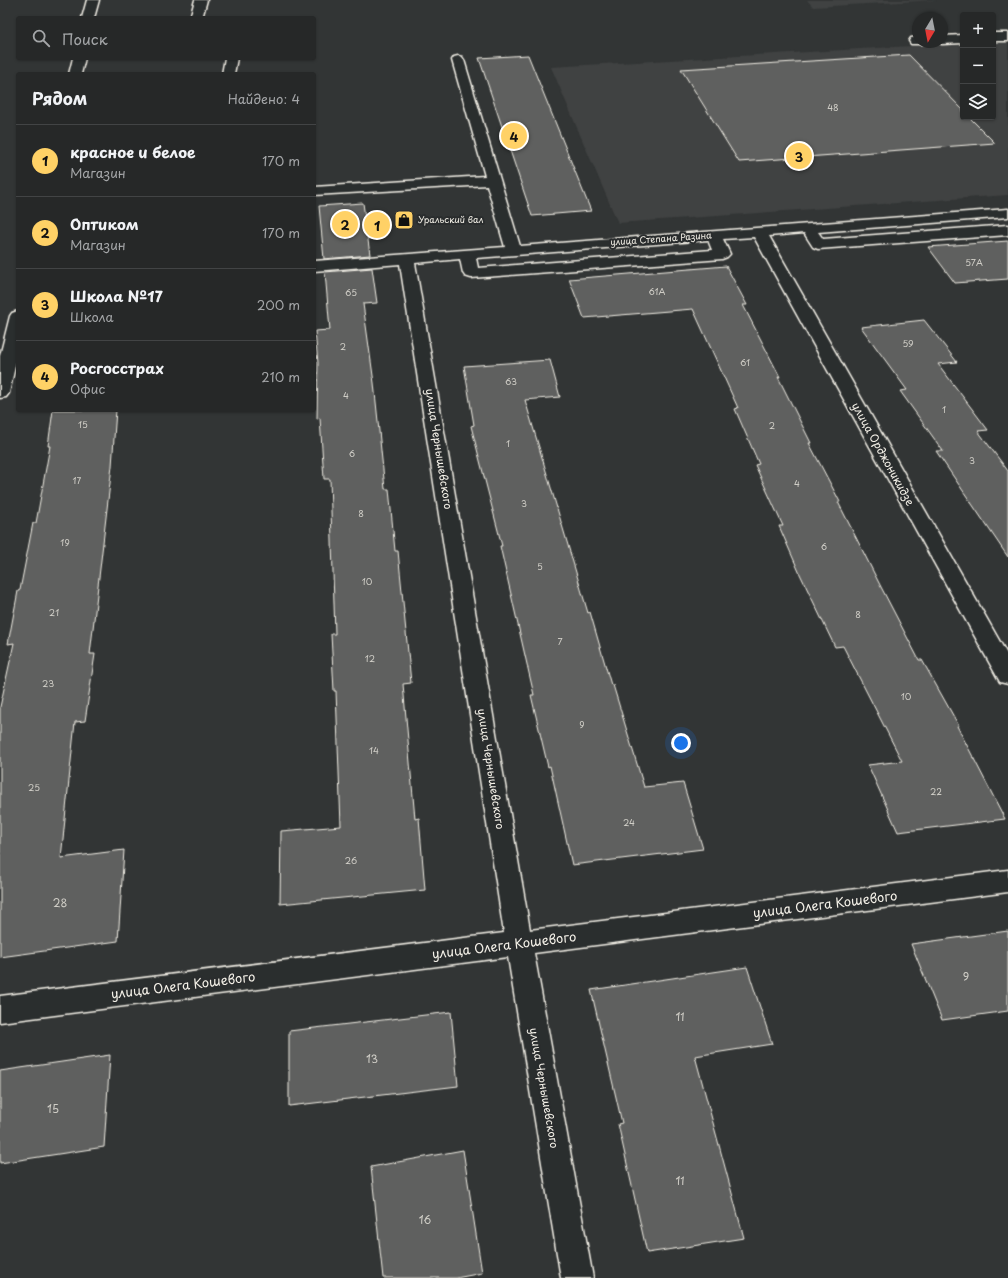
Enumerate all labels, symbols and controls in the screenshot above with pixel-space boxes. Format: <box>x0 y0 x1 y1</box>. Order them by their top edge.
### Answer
north arrow <box>912 12 948 48</box>
map controls <box>960 12 996 120</box>
button: + <box>960 12 996 48</box>
search box <box>16 16 316 60</box>
icon: search <box>30 27 52 49</box>
text: Поиск <box>62 27 108 50</box>
button: − <box>960 48 996 84</box>
button: layers <box>960 84 996 120</box>
text: Рядом <box>32 85 87 111</box>
text: Найдено: 4 <box>228 89 300 108</box>
house number: 48 <box>827 100 839 114</box>
pin: 4 <box>501 121 527 151</box>
text: красное и белое <box>70 140 196 163</box>
pin: 3 <box>786 141 812 171</box>
text: 1 <box>42 151 48 170</box>
text: 170 m <box>262 151 300 170</box>
text: Магазин <box>70 163 126 182</box>
pin: 2 <box>332 209 358 239</box>
shop icon: Уральский вал <box>393 209 415 231</box>
pin: 1 <box>364 210 390 240</box>
text: Оптиком <box>70 212 139 235</box>
place label: Уральский вал <box>418 212 484 226</box>
text: 2 <box>40 223 50 242</box>
text: 170 m <box>262 223 300 242</box>
street label: улица Степана Разина <box>610 227 713 249</box>
text: Магазин <box>70 235 126 254</box>
house number: 57А <box>965 255 983 269</box>
text: Школа №17 <box>70 284 163 307</box>
house number: 61А <box>649 284 666 298</box>
house number: 65 <box>345 285 357 299</box>
text: 3 <box>41 295 49 314</box>
text: 200 m <box>257 295 300 314</box>
text: Школа <box>70 307 114 326</box>
house number: 59 <box>902 336 914 350</box>
house number: 2 <box>340 339 346 353</box>
house number: 61 <box>740 355 750 369</box>
text: Росгосстрах <box>70 356 164 379</box>
text: 4 <box>41 367 49 386</box>
text: 210 m <box>261 367 300 386</box>
house number: 63 <box>505 374 517 388</box>
text: Офис <box>70 379 105 398</box>
street label: улица Чернышевского <box>422 387 457 511</box>
house number: 4 <box>343 388 349 402</box>
street label: улица Орджоникидзе <box>848 399 919 509</box>
house number: 1 <box>942 402 946 416</box>
house number: 15 <box>78 417 88 431</box>
house number: 2 <box>769 418 775 432</box>
house number: 1 <box>506 436 510 450</box>
house number: 6 <box>349 446 355 460</box>
house number: 3 <box>969 453 975 467</box>
house number: 17 <box>73 473 82 487</box>
house number: 4 <box>794 476 800 490</box>
house number: 3 <box>521 496 527 510</box>
house number: 8 <box>358 506 364 520</box>
house number: 19 <box>60 535 70 549</box>
house number: 6 <box>821 539 827 553</box>
house number: 5 <box>537 559 543 573</box>
house number: 10 <box>362 574 373 588</box>
house number: 21 <box>49 605 59 619</box>
house number: 8 <box>855 607 861 621</box>
house number: 7 <box>557 634 563 648</box>
house number: 12 <box>365 651 375 665</box>
house number: 23 <box>42 676 54 690</box>
house number: 10 <box>901 689 912 703</box>
street label: улица Чернышевского <box>474 707 509 831</box>
house number: 9 <box>579 717 585 731</box>
your location <box>671 733 691 753</box>
house number: 14 <box>369 743 379 757</box>
house number: 25 <box>28 780 40 794</box>
house number: 22 <box>930 784 942 798</box>
house number: 24 <box>623 815 635 829</box>
house number: 26 <box>345 853 357 867</box>
street label: улица Олега Кошевого <box>752 885 898 922</box>
house number: 28 <box>53 894 67 911</box>
street label: улица Олега Кошевого <box>431 926 577 963</box>
street label: улица Олега Кошевого <box>110 966 256 1003</box>
house number: 9 <box>963 968 969 985</box>
house number: 11 <box>675 1008 685 1025</box>
street label: улица Чернышевского <box>526 1026 563 1150</box>
house number: 13 <box>366 1050 378 1067</box>
house number: 15 <box>47 1100 59 1117</box>
house number: 11 <box>675 1172 685 1189</box>
house number: 16 <box>419 1211 432 1228</box>

